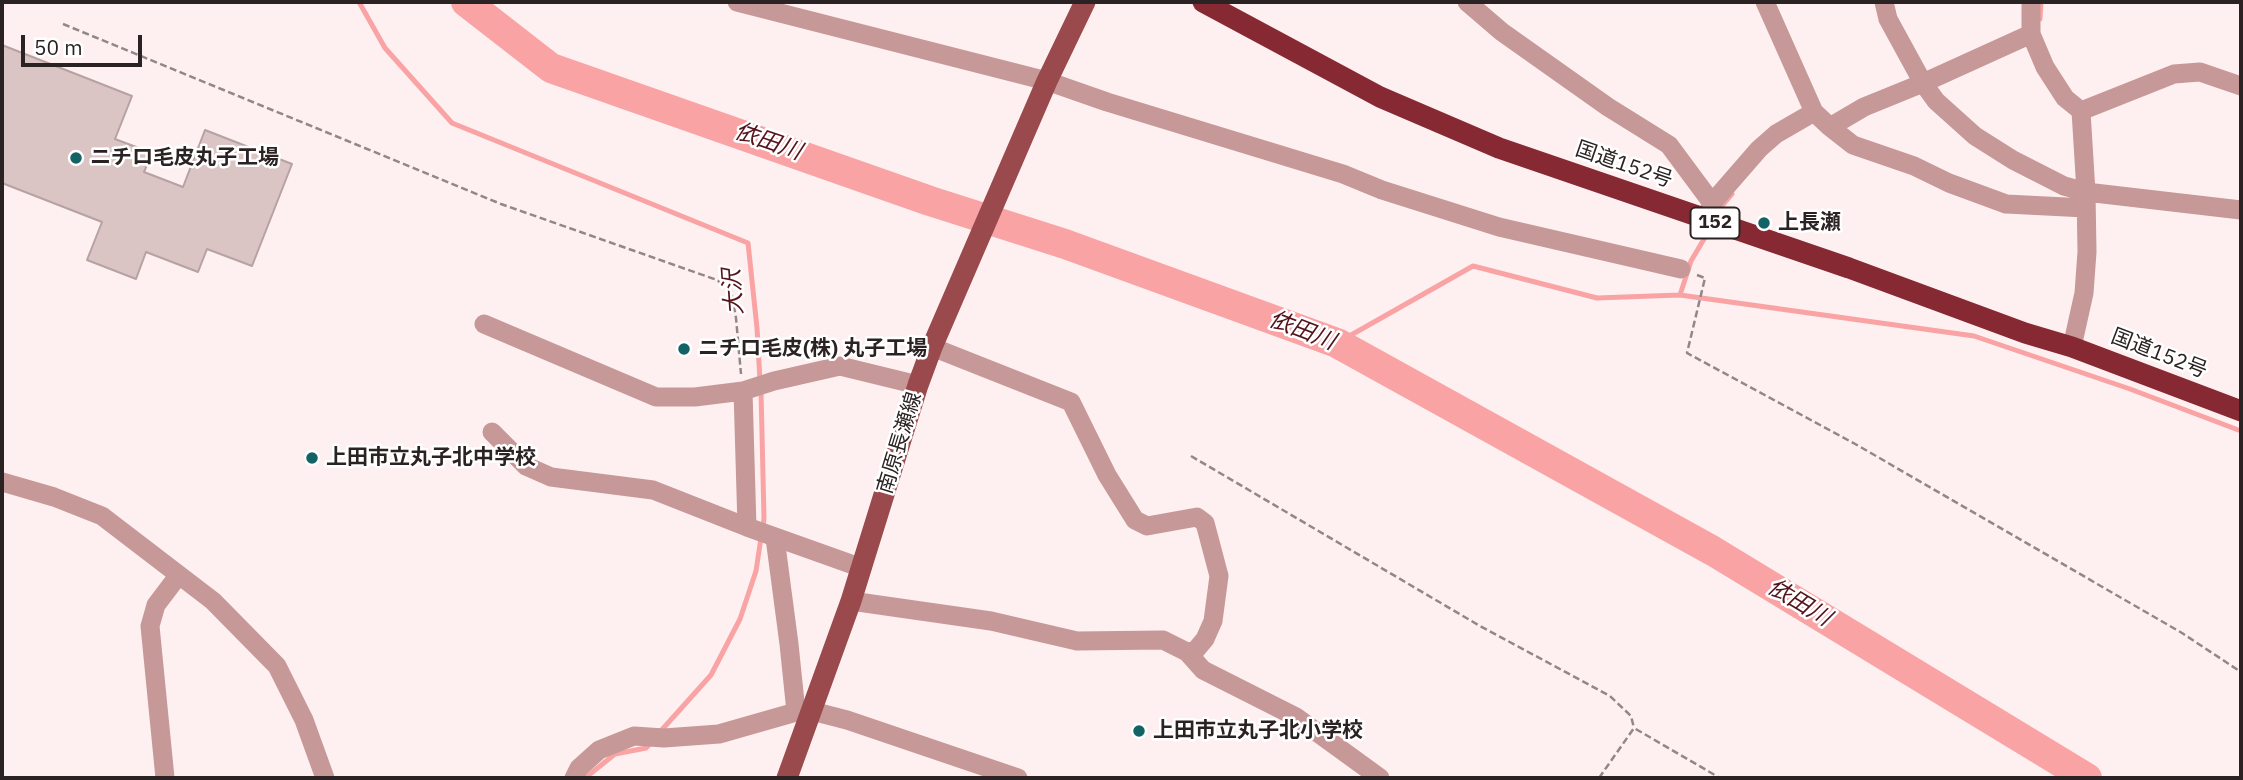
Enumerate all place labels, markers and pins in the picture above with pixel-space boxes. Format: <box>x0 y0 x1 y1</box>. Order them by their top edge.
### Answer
place label: ニチロ毛皮丸子工場 <box>90 145 279 171</box>
marker: ニチロ毛皮丸子工場 <box>68 150 84 166</box>
place label: 上長瀬 <box>1778 210 1841 236</box>
marker: 上長瀬 <box>1756 215 1772 231</box>
place label: ニチロ毛皮(株) 丸子工場 <box>698 336 927 362</box>
marker: ニチロ毛皮(株) 丸子工場 <box>676 341 692 357</box>
place label: 上田市立丸子北中学校 <box>326 445 536 471</box>
marker: 上田市立丸子北中学校 <box>304 450 320 466</box>
place label: 上田市立丸子北小学校 <box>1153 718 1363 744</box>
marker: 上田市立丸子北小学校 <box>1131 723 1147 739</box>

